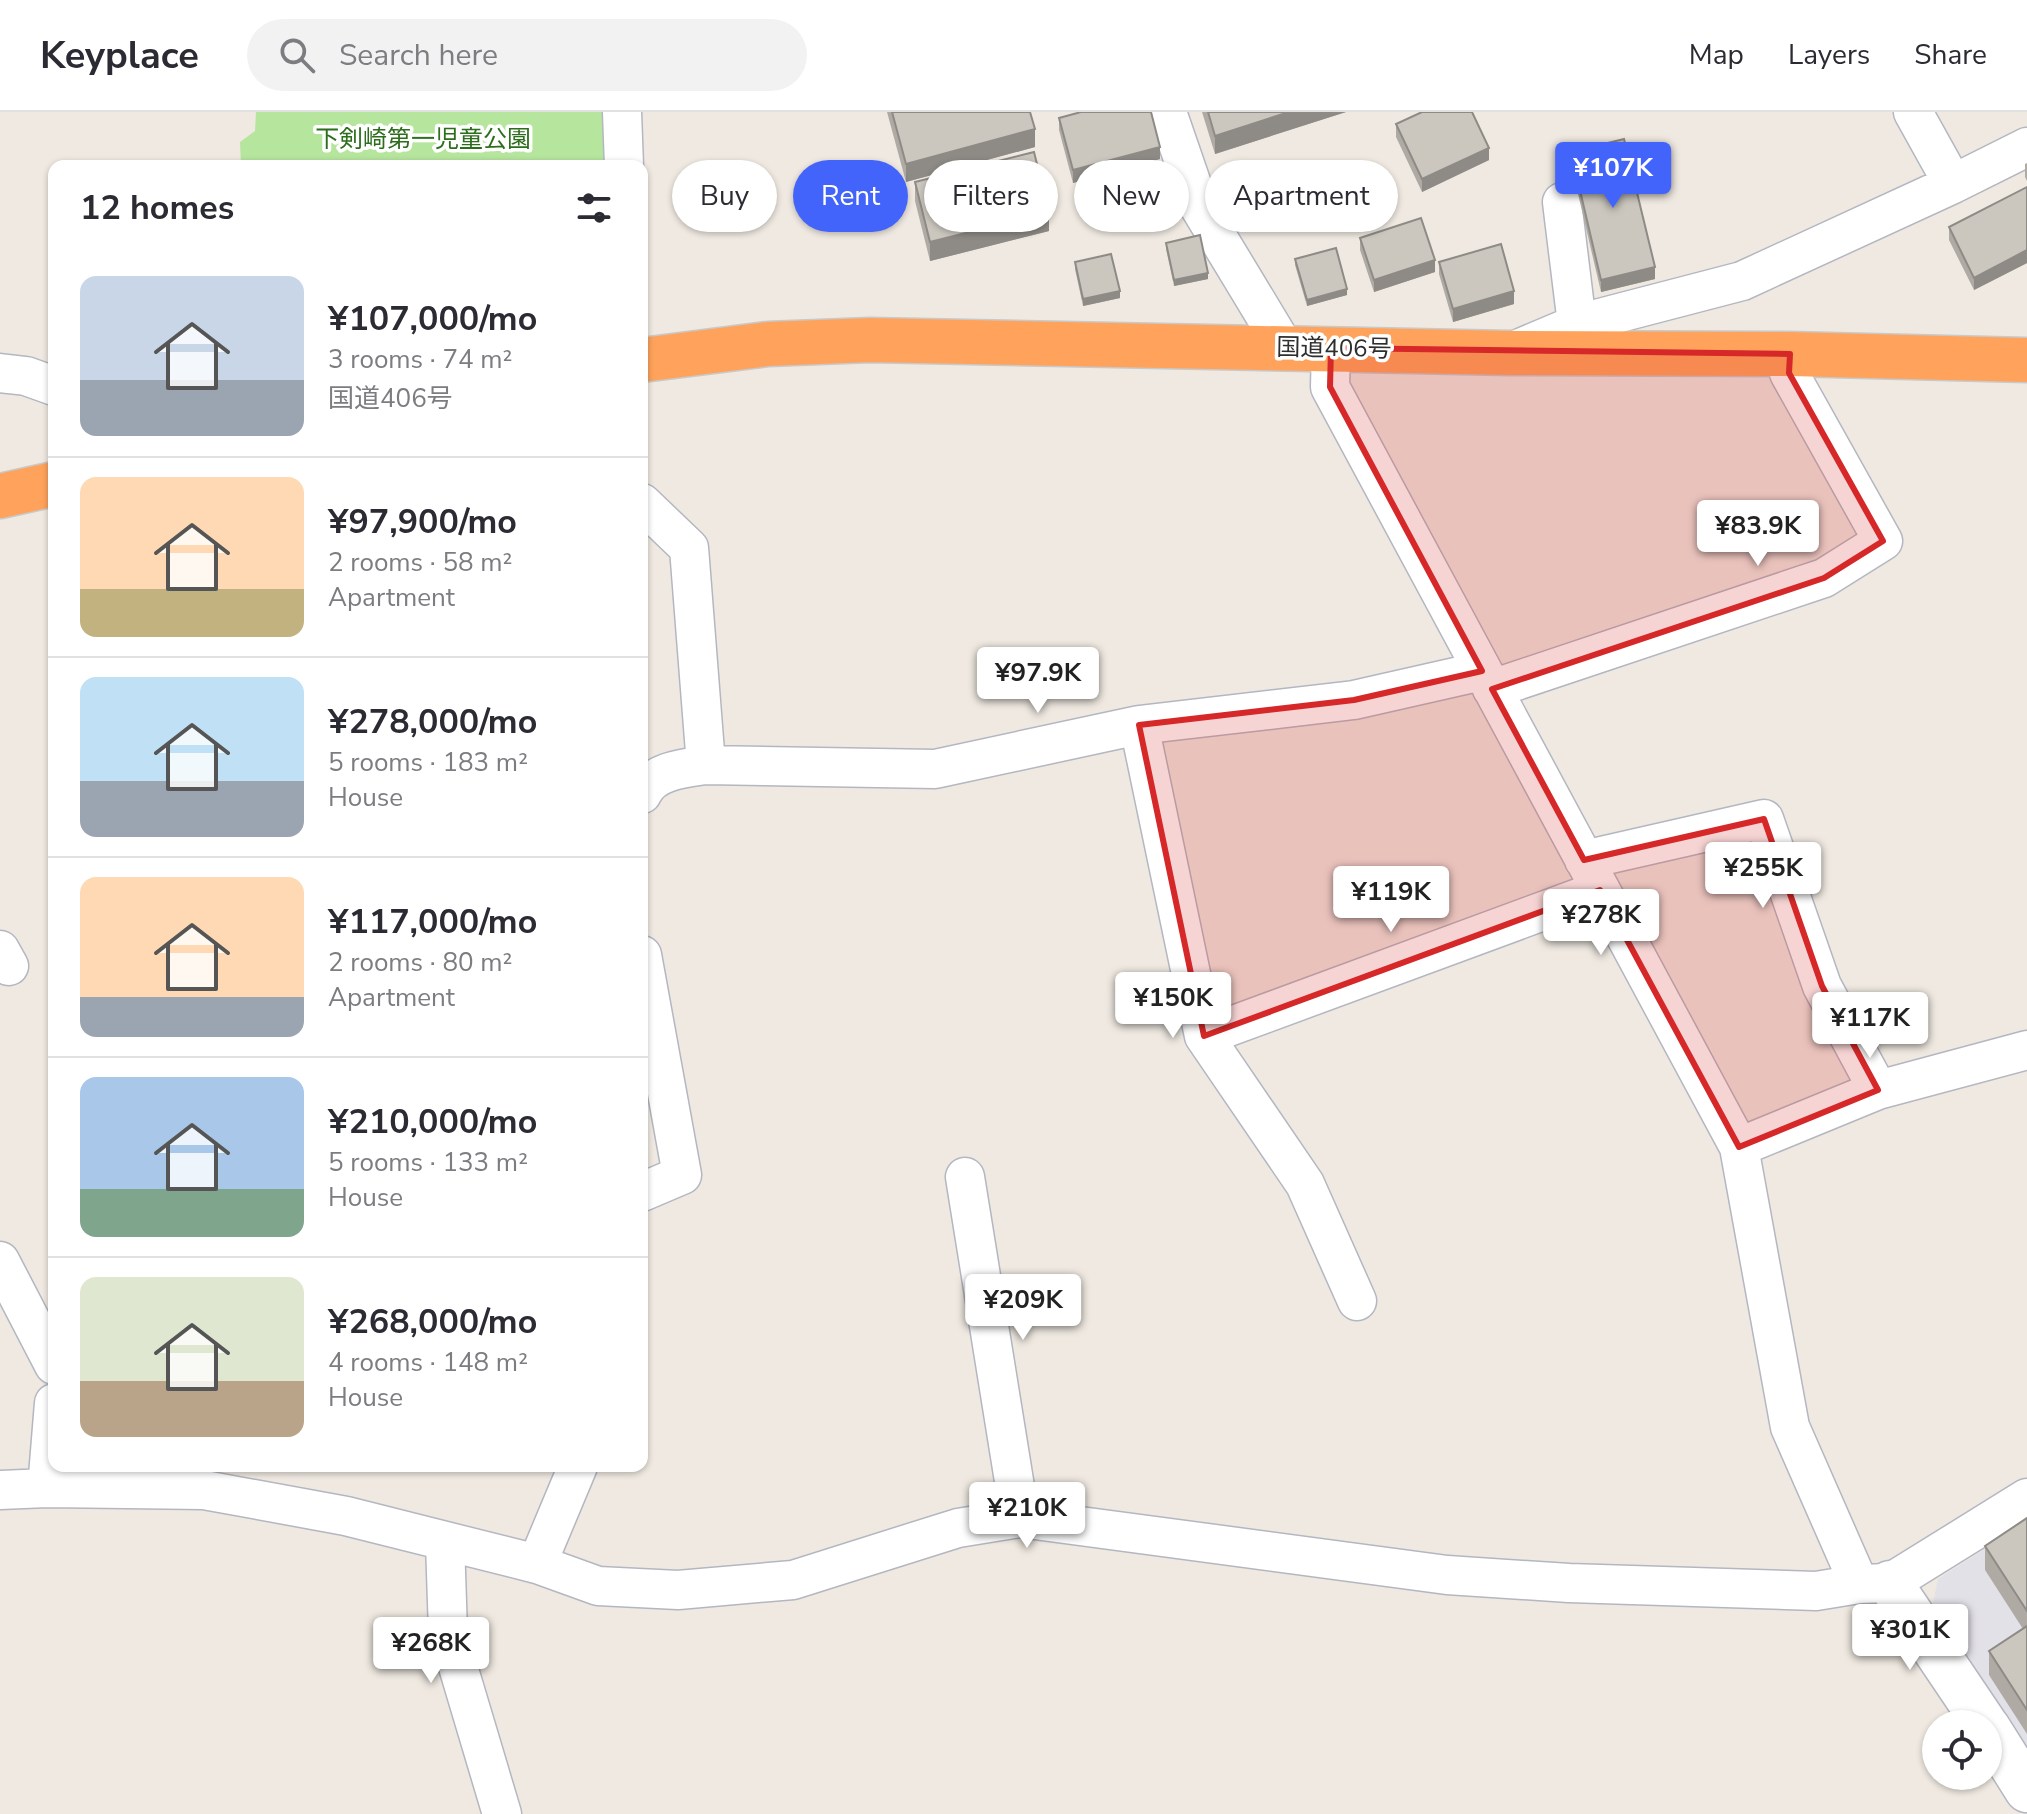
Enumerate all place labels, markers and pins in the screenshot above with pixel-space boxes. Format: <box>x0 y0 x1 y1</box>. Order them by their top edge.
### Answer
pin: ¥107K <box>1557 142 1669 210</box>
pin: ¥83.9K <box>1693 500 1823 568</box>
pin: ¥97.9K <box>973 647 1103 715</box>
pin: ¥255K <box>1707 842 1819 910</box>
pin: ¥119K <box>1335 866 1447 934</box>
pin: ¥278K <box>1545 889 1657 957</box>
pin: ¥150K <box>1117 972 1229 1040</box>
pin: ¥117K <box>1814 992 1926 1060</box>
pin: ¥209K <box>967 1274 1079 1342</box>
pin: ¥210K <box>971 1482 1083 1550</box>
pin: ¥301K <box>1854 1604 1966 1672</box>
pin: ¥268K <box>375 1617 487 1685</box>

